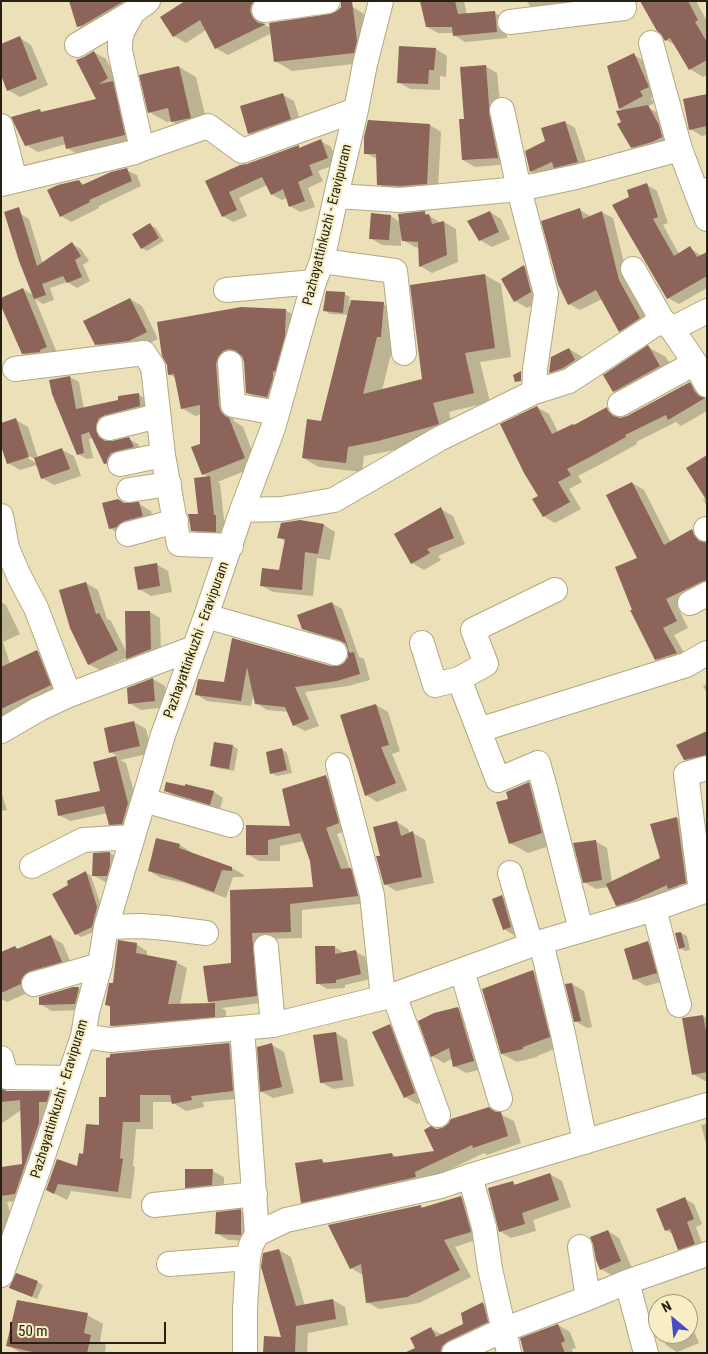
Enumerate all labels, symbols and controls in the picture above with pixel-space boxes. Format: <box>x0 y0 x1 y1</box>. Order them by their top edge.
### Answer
street label: Pazhayattinkuzhi - Eravipuram <box>300 143 356 307</box>
street label: Pazhayattinkuzhi - Eravipuram <box>161 559 233 721</box>
street label: Pazhayattinkuzhi - Eravipuram <box>28 1017 92 1181</box>
north arrow <box>648 1294 698 1344</box>
text: N <box>659 1298 674 1316</box>
scale bar <box>12 1312 169 1344</box>
text: 50 m <box>18 1322 48 1340</box>

